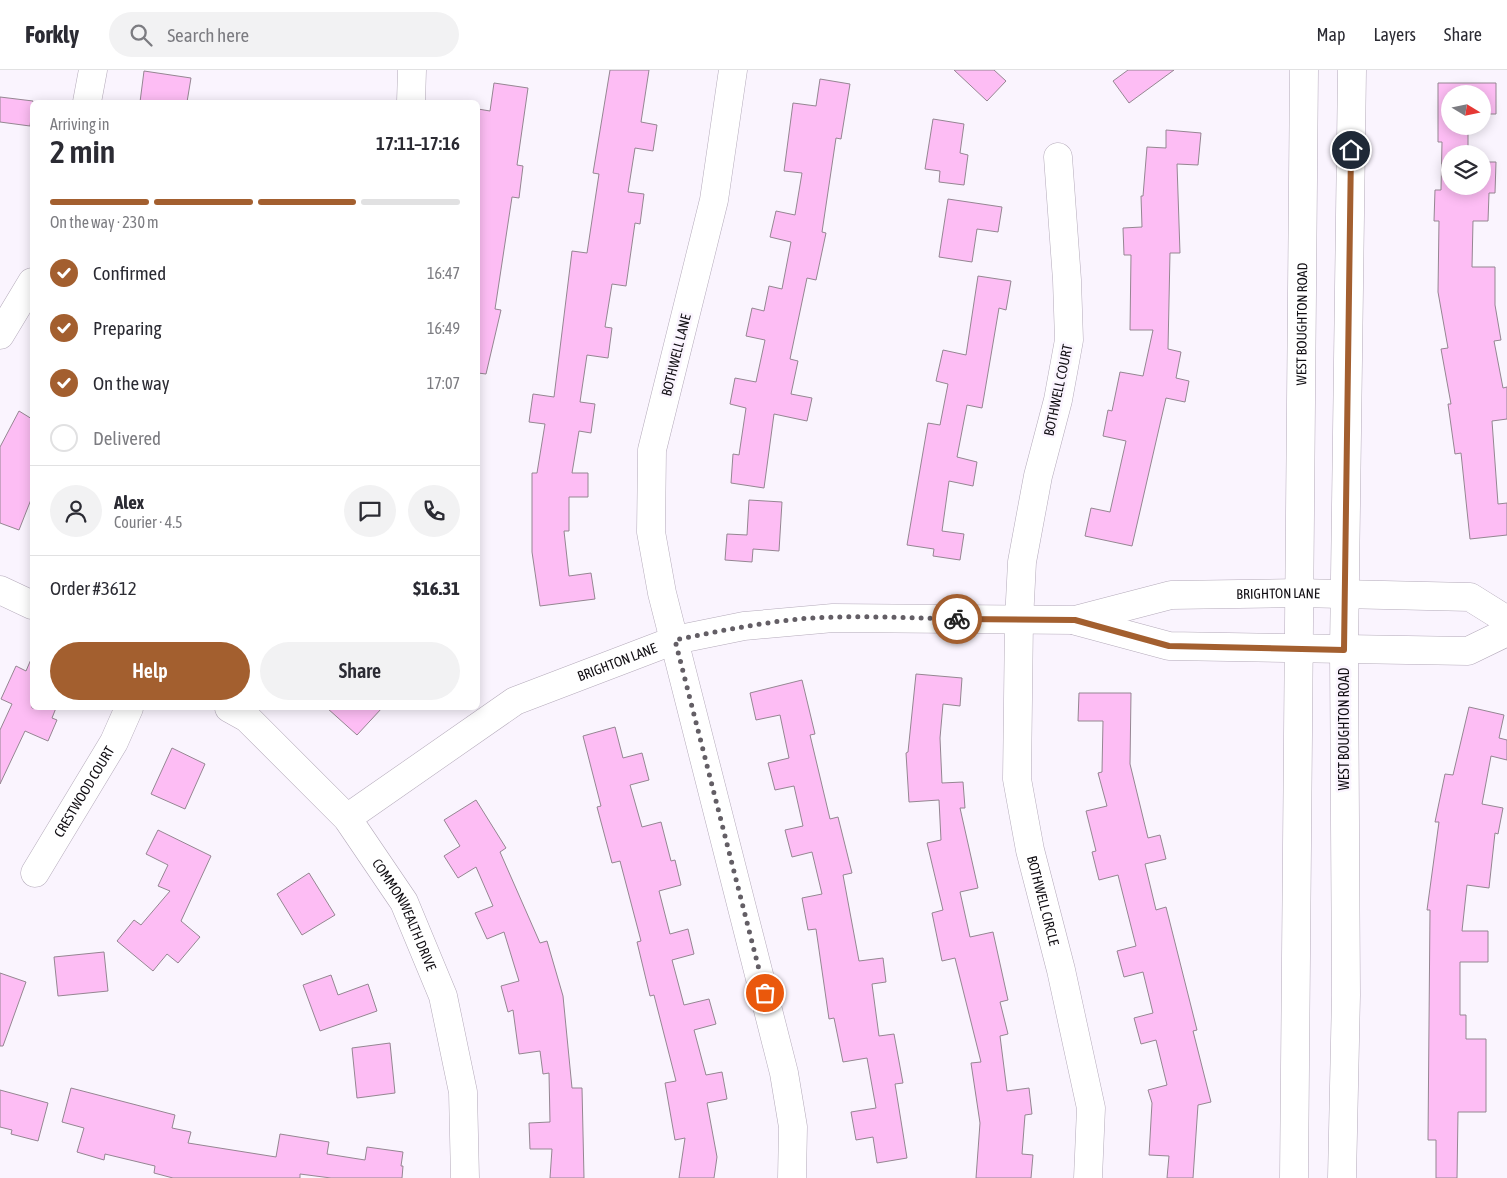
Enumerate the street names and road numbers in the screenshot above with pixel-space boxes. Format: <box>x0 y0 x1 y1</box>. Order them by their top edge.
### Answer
street label: WEST BOUGHTON ROAD <box>1293 262 1310 385</box>
street label: BOTHWELL LANE <box>658 312 694 398</box>
street label: BOTHWELL COURT <box>1040 343 1076 437</box>
street label: BRIGHTON LANE <box>1236 585 1320 602</box>
street label: BRIGHTON LANE <box>575 640 659 684</box>
street label: WEST BOUGHTON ROAD <box>1336 668 1352 790</box>
street label: CRESTWOOD COURT <box>51 743 118 840</box>
street label: BOTHWELL CIRCLE <box>1024 854 1062 947</box>
street label: COMMONWEALTH DRIVE <box>369 856 440 973</box>

